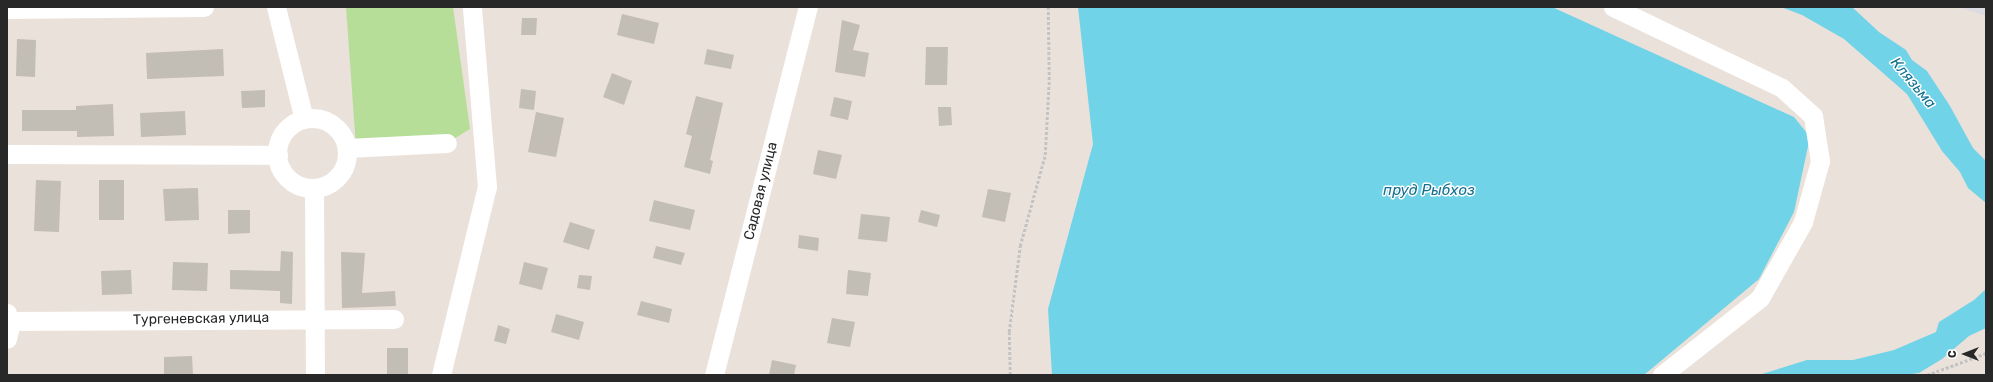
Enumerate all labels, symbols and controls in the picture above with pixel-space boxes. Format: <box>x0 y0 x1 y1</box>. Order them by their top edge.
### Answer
water label: Клязьма <box>1886 54 1940 112</box>
street label: Садовая улица <box>741 140 781 242</box>
water label: пруд Рыбхоз <box>1383 182 1475 200</box>
street label: Тургеневская улица <box>133 309 269 329</box>
north arrow <box>1945 334 1985 374</box>
text: С <box>1946 350 1959 358</box>

